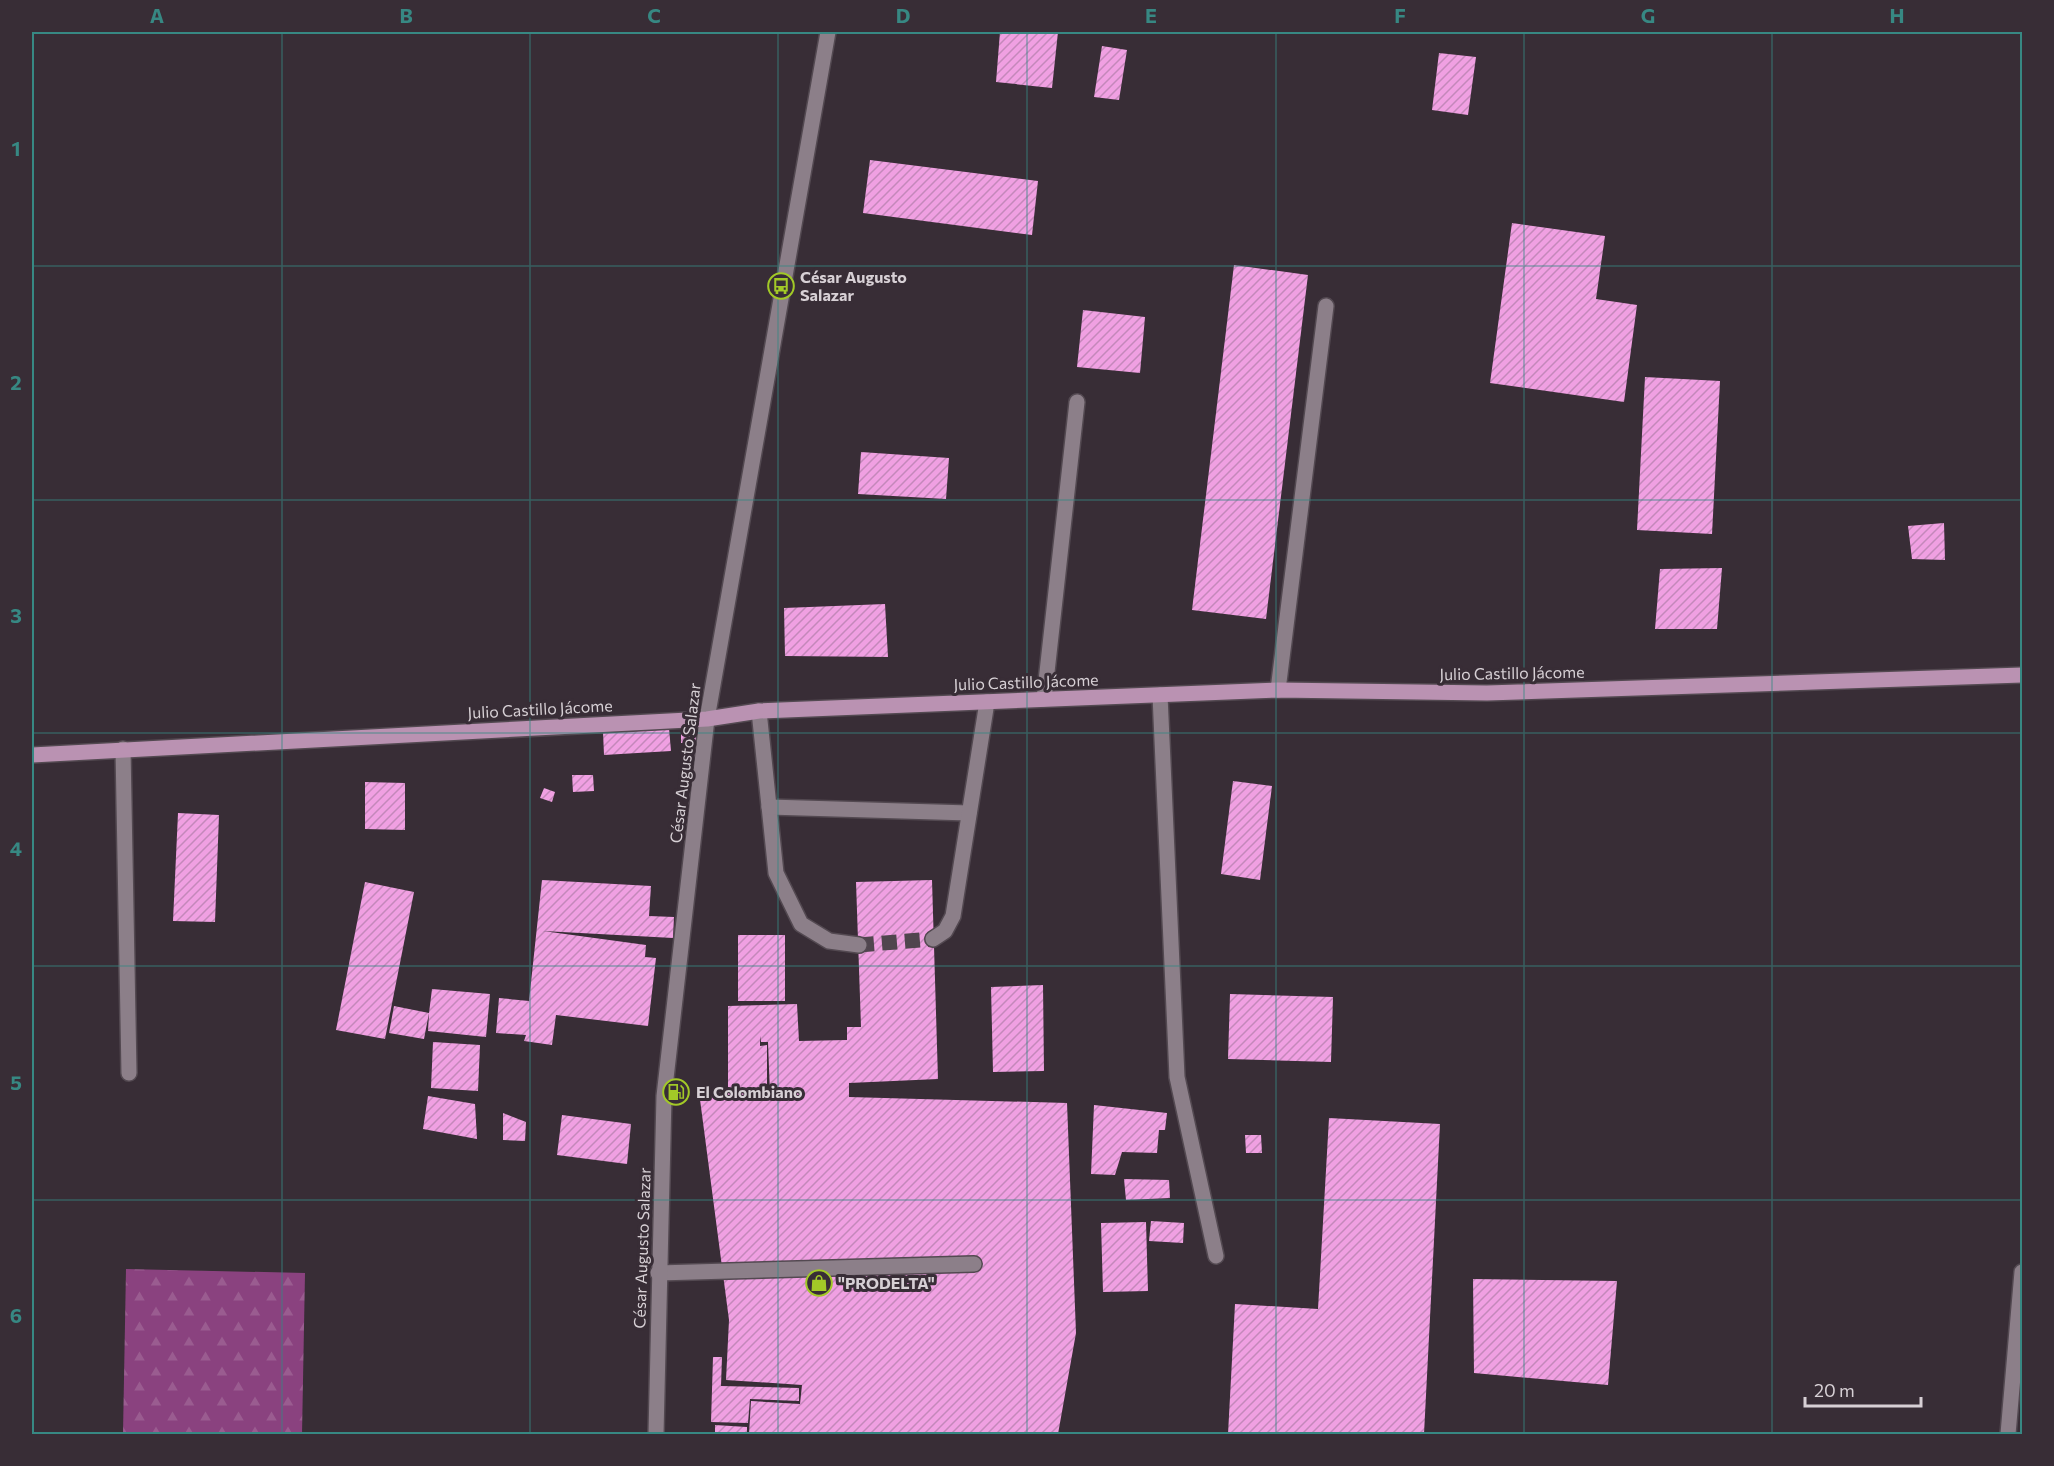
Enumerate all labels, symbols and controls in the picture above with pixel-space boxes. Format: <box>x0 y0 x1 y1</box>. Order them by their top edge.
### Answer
text: A <box>150 3 164 27</box>
text: B <box>399 3 413 27</box>
text: C <box>647 3 661 27</box>
text: D <box>896 3 910 27</box>
text: E <box>1145 3 1157 27</box>
text: F <box>1394 3 1406 27</box>
text: G <box>1641 3 1655 27</box>
text: H <box>1890 3 1905 27</box>
text: 1 <box>11 136 21 160</box>
place label: César Augusto Salazar <box>800 267 907 304</box>
bus stop icon: César Augusto Salazar <box>766 271 796 301</box>
text: 2 <box>10 370 22 394</box>
text: 3 <box>10 603 22 627</box>
street label: Julio Castillo Jácome <box>1439 662 1585 683</box>
street label: Julio Castillo Jácome <box>953 669 1099 694</box>
street label: César Augusto Salazar <box>665 681 704 844</box>
street label: Julio Castillo Jácome <box>467 695 613 722</box>
text: 4 <box>10 836 22 860</box>
text: 5 <box>10 1070 22 1094</box>
fuel station icon: El Colombiano <box>661 1077 691 1107</box>
place label: El Colombiano <box>696 1082 803 1101</box>
street label: César Augusto Salazar <box>629 1167 654 1329</box>
shop icon: "PRODELTA" <box>804 1268 834 1298</box>
place label: "PRODELTA" <box>838 1273 935 1292</box>
text: 6 <box>10 1303 22 1327</box>
scale bar <box>1805 1370 1920 1408</box>
text: 20 m <box>1814 1379 1855 1401</box>

